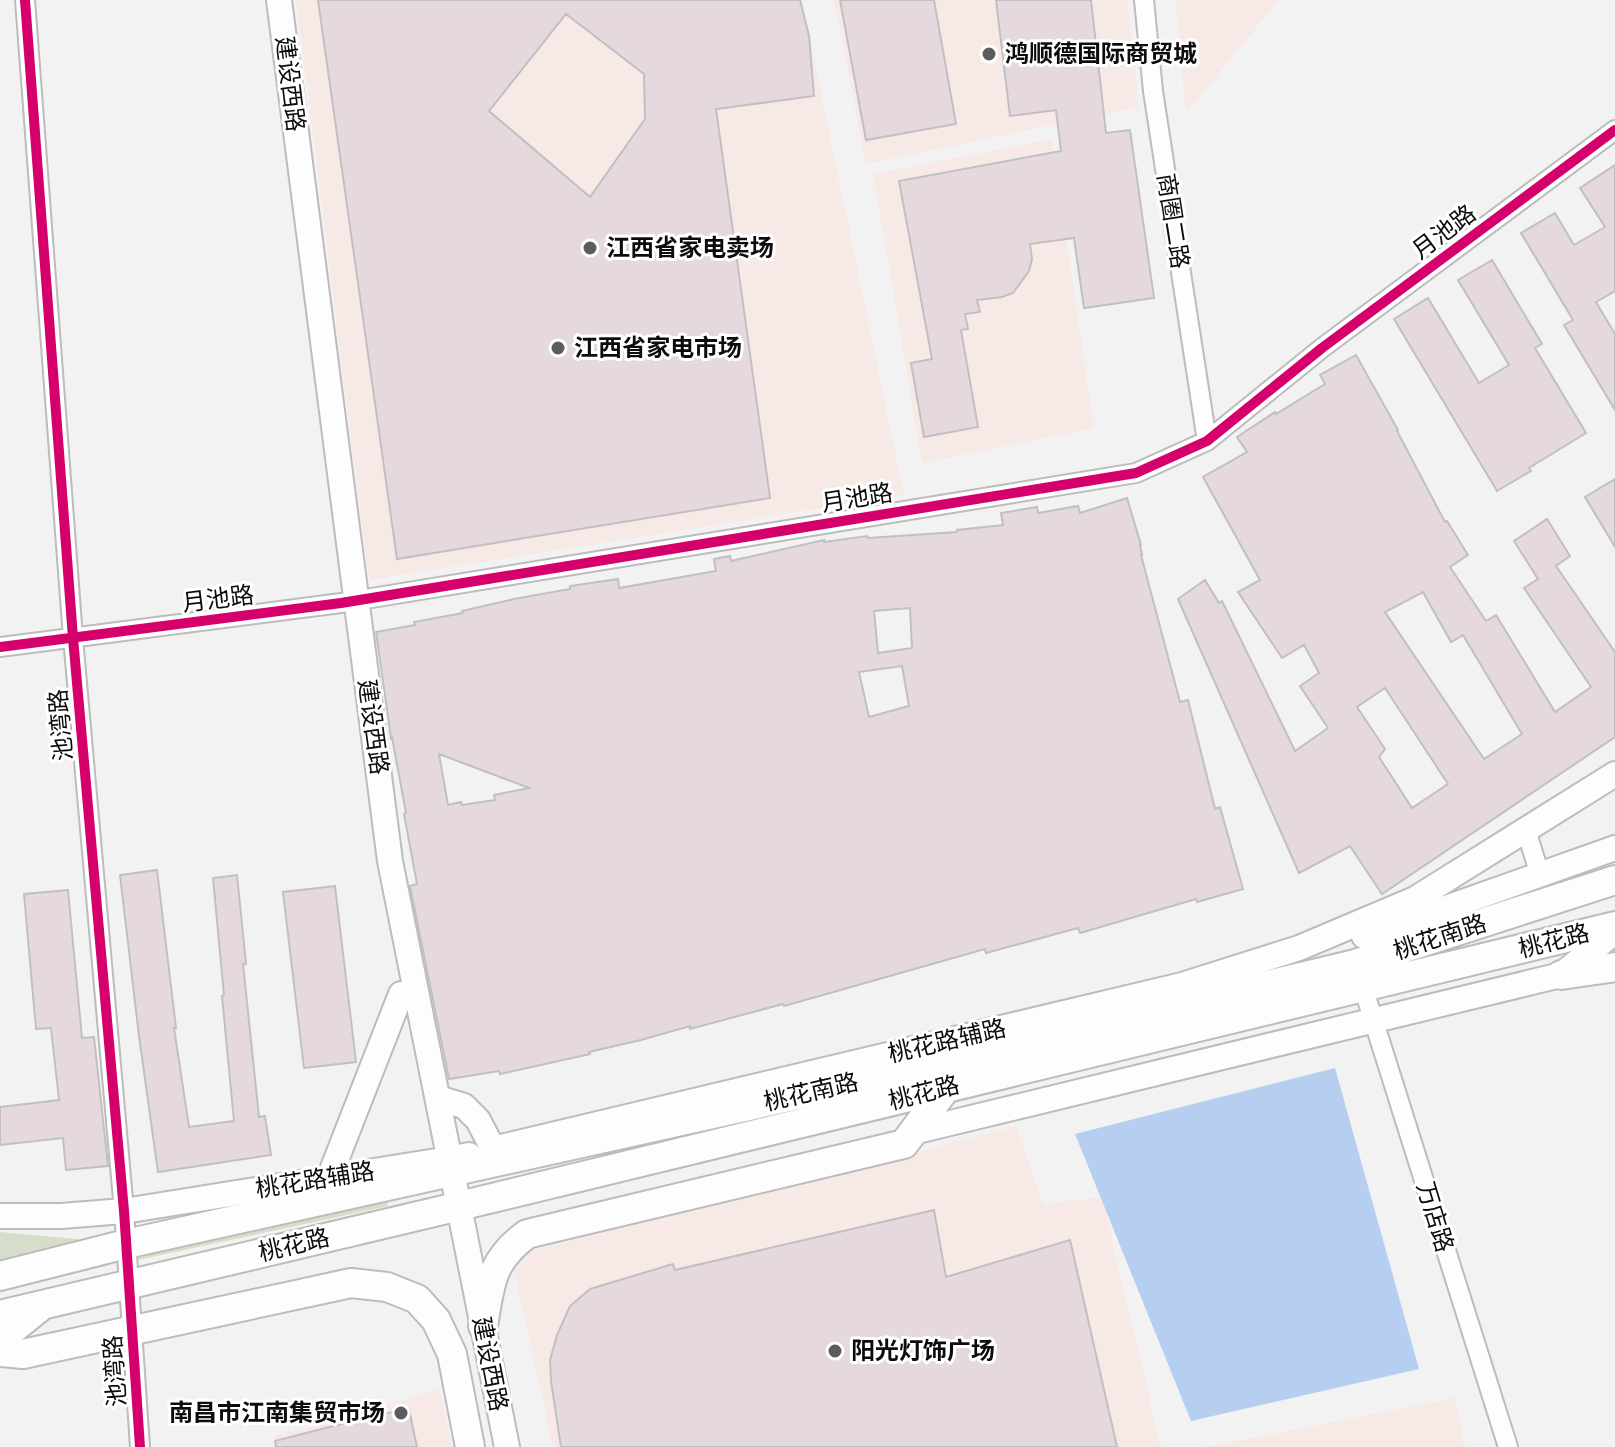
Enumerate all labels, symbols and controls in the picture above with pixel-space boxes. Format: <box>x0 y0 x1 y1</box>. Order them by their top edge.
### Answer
street label: 建设西路 <box>269 34 312 133</box>
place label: 鸿顺德国际商贸城 <box>1005 38 1197 69</box>
marker: 鸿顺德国际商贸城 <box>980 45 998 63</box>
street label: 商圈二路 <box>1151 171 1196 271</box>
street label: 月池路 <box>1406 198 1482 266</box>
place label: 江西省家电卖场 <box>606 232 774 263</box>
marker: 江西省家电卖场 <box>581 239 599 257</box>
place label: 江西省家电市场 <box>574 332 742 363</box>
marker: 江西省家电市场 <box>549 339 567 357</box>
street label: 月池路 <box>819 477 895 518</box>
street label: 月池路 <box>180 579 256 618</box>
street label: 建设西路 <box>351 677 396 777</box>
street label: 池湾路 <box>42 688 79 762</box>
street label: 桃花南路 <box>1389 907 1490 966</box>
street label: 桃花路 <box>1515 917 1593 964</box>
street label: 桃花路辅路 <box>885 1012 1009 1069</box>
street label: 桃花南路 <box>761 1066 861 1117</box>
street label: 桃花路 <box>885 1069 963 1116</box>
street label: 桃花路辅路 <box>253 1155 377 1204</box>
street label: 万店路 <box>1410 1178 1461 1256</box>
street label: 桃花路 <box>255 1221 332 1268</box>
street label: 建设西路 <box>466 1314 515 1414</box>
street label: 池湾路 <box>97 1334 132 1408</box>
place label: 阳光灯饰广场 <box>851 1335 995 1366</box>
marker: 阳光灯饰广场 <box>826 1342 844 1360</box>
place label: 南昌市江南集贸市场 <box>169 1397 385 1428</box>
marker: 南昌市江南集贸市场 <box>392 1404 410 1422</box>

